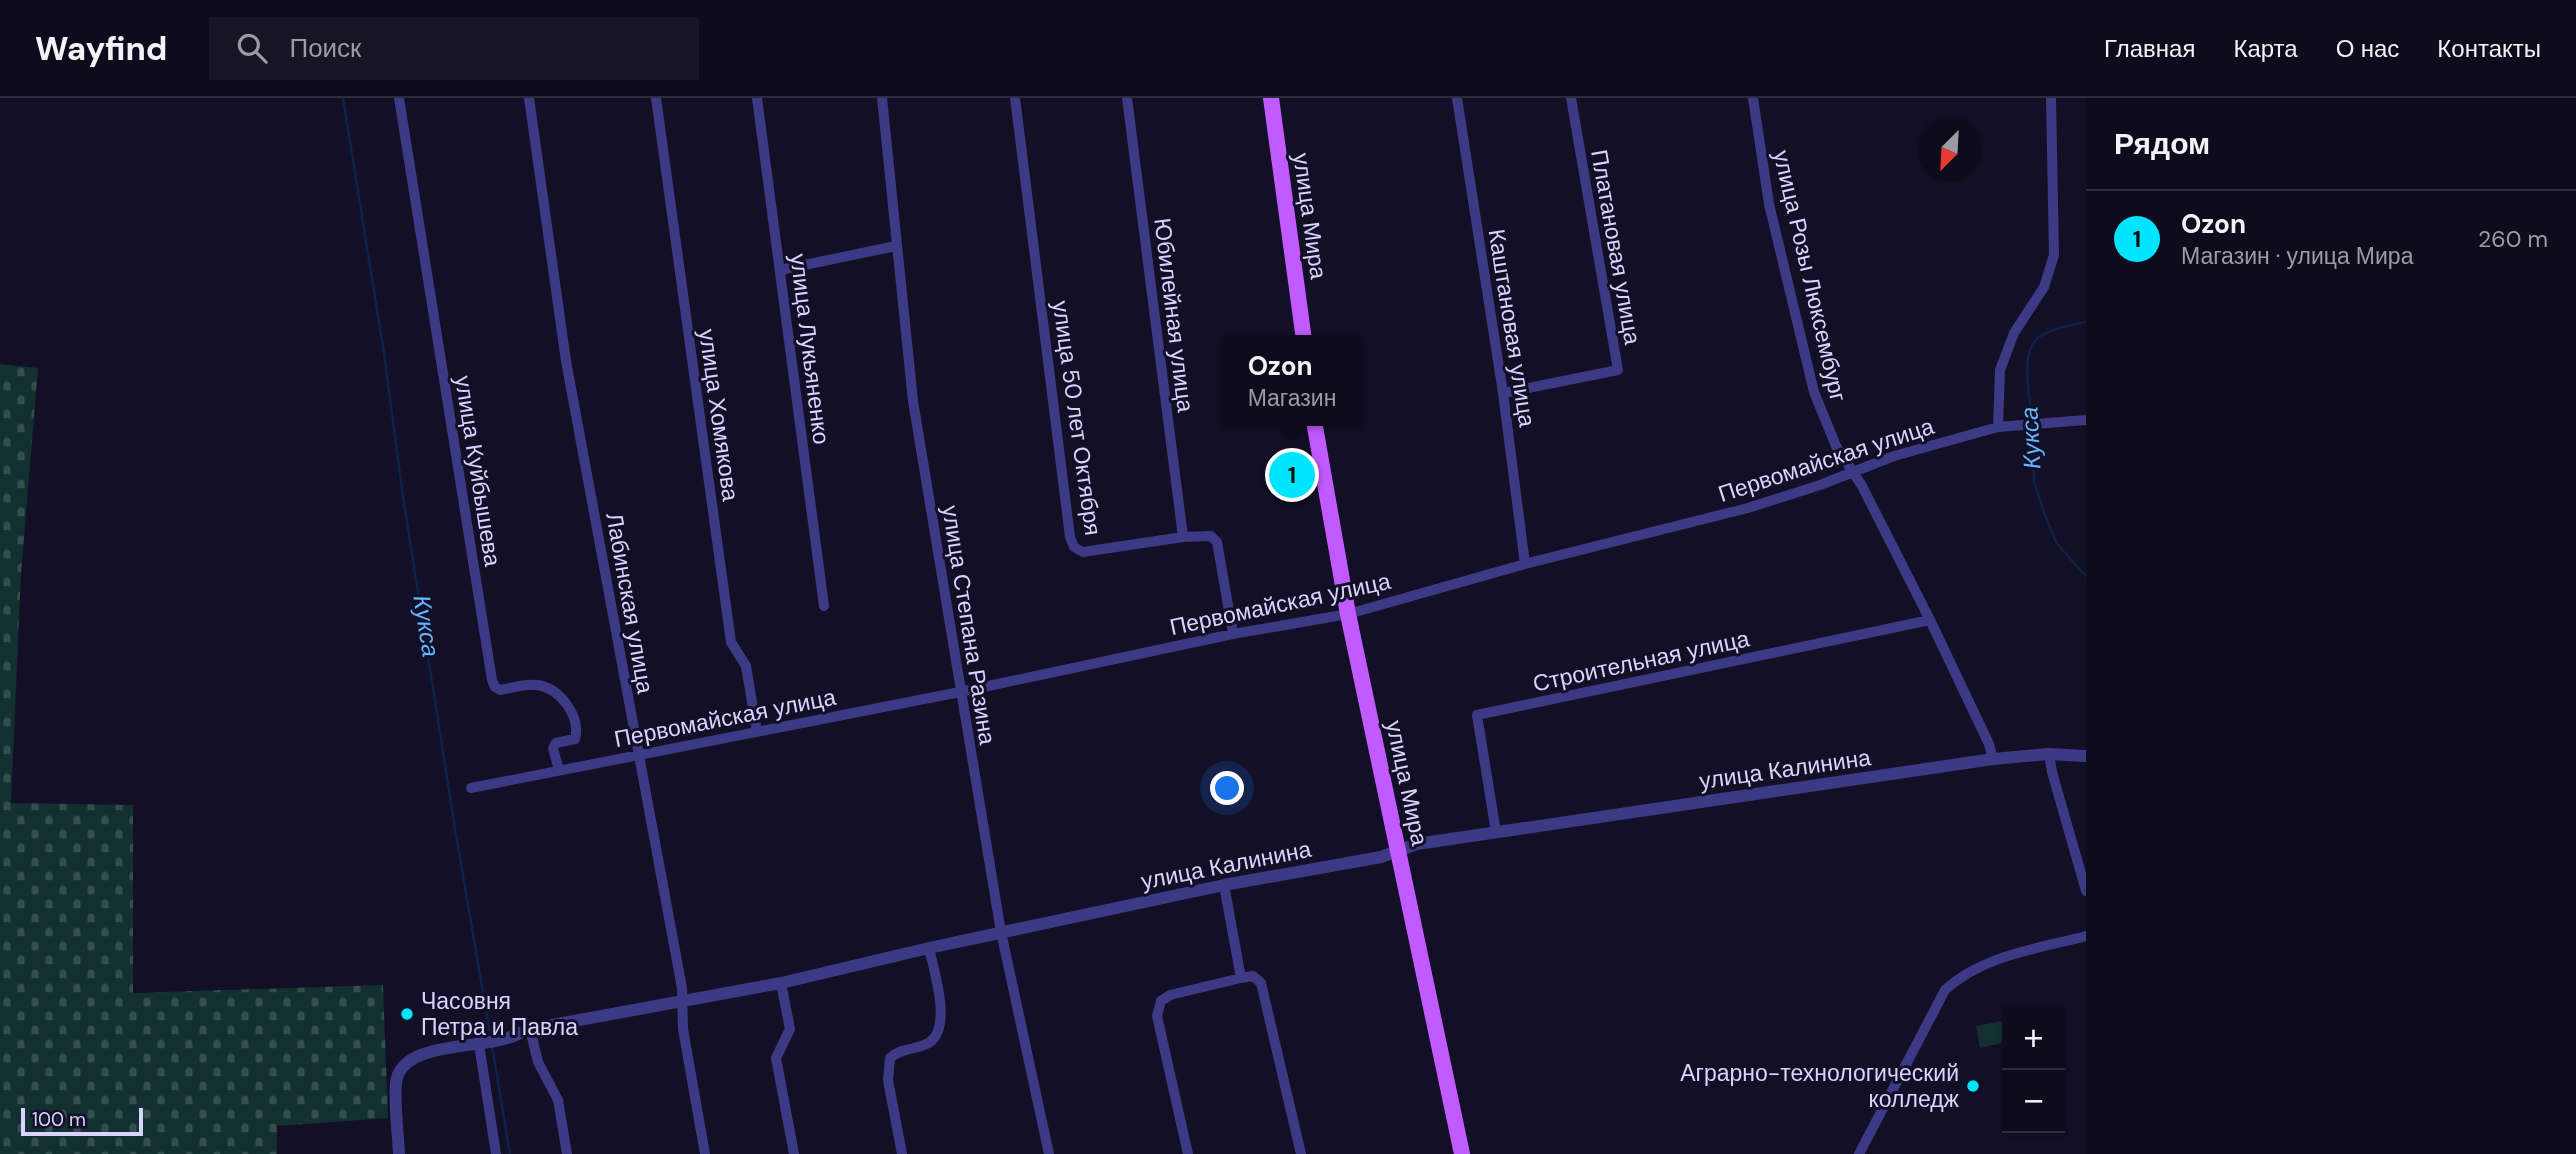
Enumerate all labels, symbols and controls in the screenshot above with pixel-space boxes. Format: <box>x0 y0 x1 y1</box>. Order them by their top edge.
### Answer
search box <box>209 17 699 80</box>
text: Wayfind <box>35 27 167 70</box>
icon: search <box>233 29 271 67</box>
text: Поиск <box>289 31 361 65</box>
text: Главная <box>2104 33 2195 64</box>
text: Карта <box>2233 33 2298 64</box>
text: О нас <box>2336 33 2399 64</box>
text: Контакты <box>2437 33 2541 64</box>
north arrow <box>1918 119 1981 182</box>
text: Рядом <box>2114 124 2210 163</box>
street label: Платановая улица <box>1584 147 1648 347</box>
street label: улица Розы Люксембург <box>1766 147 1854 405</box>
street label: улица Мира <box>1286 151 1334 281</box>
text: Ozon <box>2181 207 2246 241</box>
street label: Юбилейная улица <box>1147 216 1201 414</box>
text: 1 <box>2133 224 2141 254</box>
text: 260 m <box>2478 224 2548 254</box>
street label: Каштановая улица <box>1482 227 1542 429</box>
text: Магазин · улица Мира <box>2181 241 2413 271</box>
street label: улица Лукьяненко <box>783 252 837 446</box>
street label: улица 50 лет Октября <box>1046 299 1108 537</box>
street label: улица Хомякова <box>692 327 746 503</box>
popup <box>1222 335 1362 426</box>
text: Ozon <box>1248 349 1313 383</box>
street label: улица Куйбышева <box>448 373 508 569</box>
text: Магазин <box>1248 383 1336 413</box>
water label: Кукса <box>2013 406 2048 470</box>
street label: Первомайская улица <box>1714 411 1938 509</box>
pin: 1 <box>1269 449 1315 501</box>
street label: улица Степана Разина <box>935 503 1003 747</box>
street label: Лабинская улица <box>599 510 661 696</box>
street label: Первомайская улица <box>1167 566 1393 642</box>
water label: Кукса <box>406 593 447 659</box>
street label: Строительная улица <box>1530 623 1752 699</box>
street label: Первомайская улица <box>612 682 838 754</box>
street label: улица Мира <box>1379 718 1435 848</box>
street label: улица Калинина <box>1697 742 1873 796</box>
your location <box>1210 771 1244 805</box>
street label: улица Калинина <box>1138 834 1314 896</box>
place label: Часовня Петра и Павла <box>421 986 578 1042</box>
marker: Часовня Петра и Павла <box>399 1006 415 1022</box>
map controls <box>2002 1007 2065 1133</box>
button: + <box>2002 1007 2065 1070</box>
place label: Аграрно-технологический колледж <box>1680 1058 1960 1114</box>
button: − <box>2002 1070 2065 1133</box>
marker: Аграрно-технологический колледж <box>1965 1078 1981 1094</box>
scale bar <box>21 1105 144 1137</box>
text: 100 m <box>32 1107 86 1132</box>

